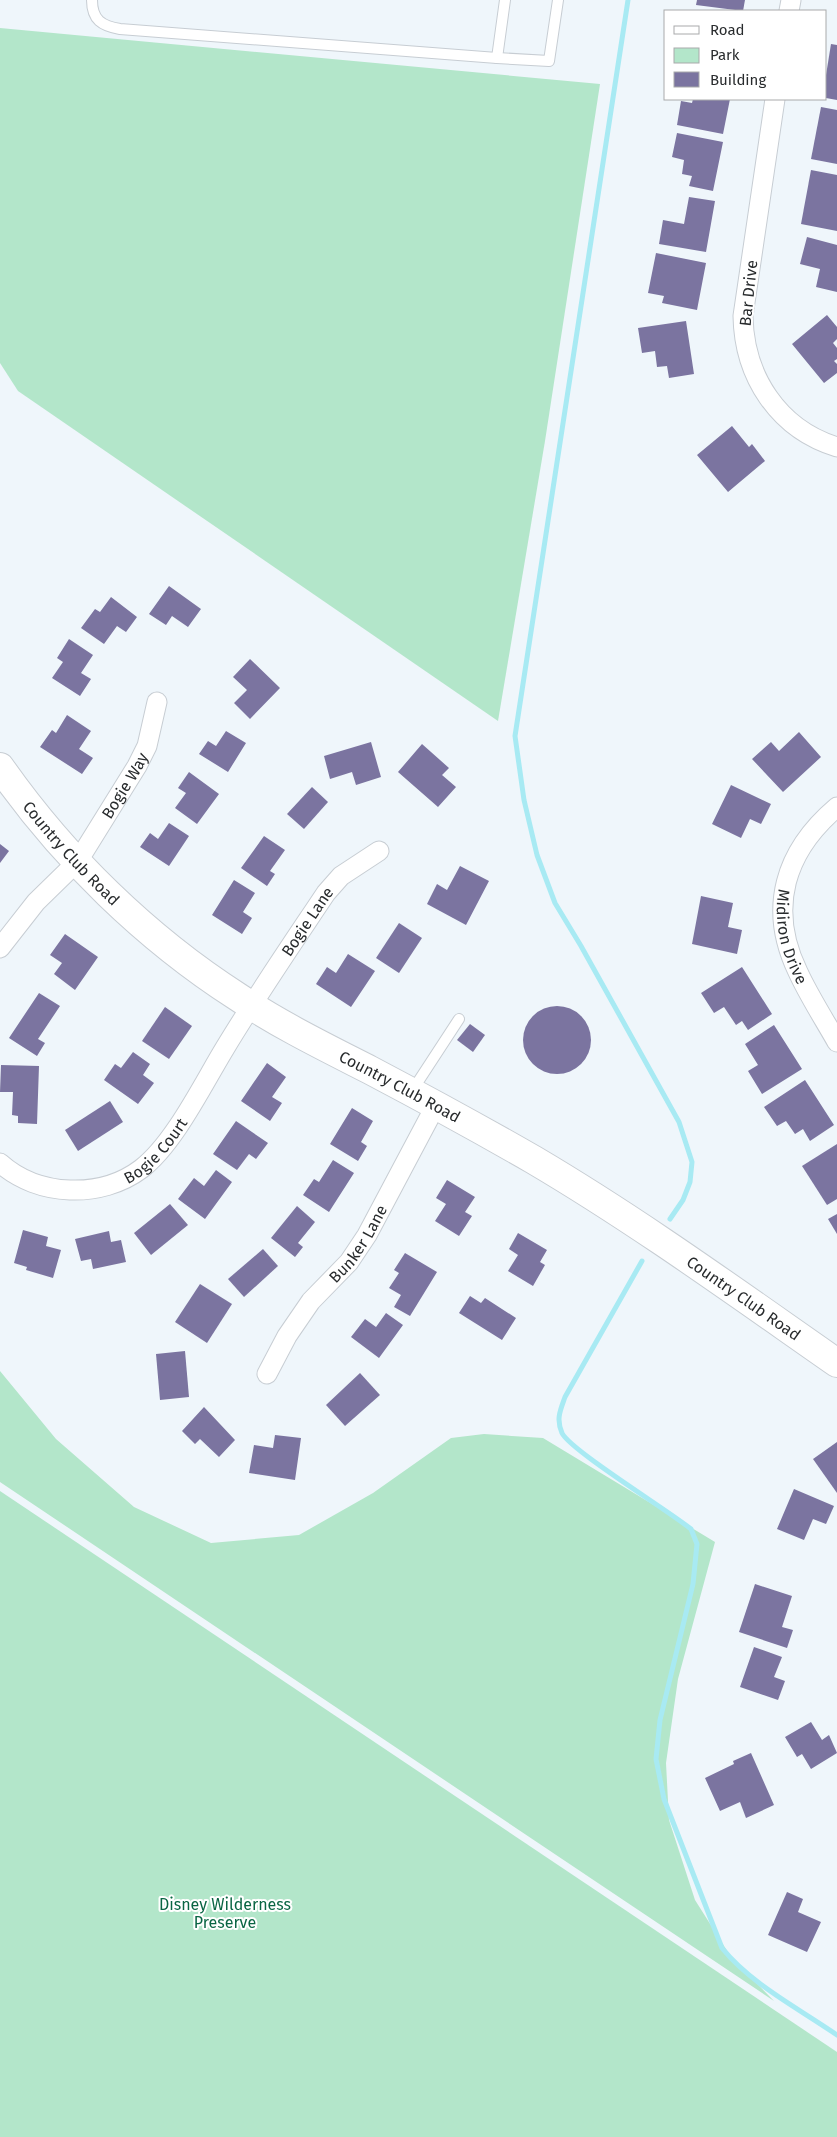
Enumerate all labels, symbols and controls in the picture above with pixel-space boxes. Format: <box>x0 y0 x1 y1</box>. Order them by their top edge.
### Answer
legend <box>664 10 827 100</box>
text: Road <box>710 21 745 39</box>
text: Park <box>710 46 740 64</box>
text: Building <box>710 71 766 89</box>
street label: Bar Drive <box>736 259 761 327</box>
street label: Bogie Way <box>98 749 152 822</box>
street label: Country Club Road <box>19 797 123 909</box>
street label: Bogie Lane <box>278 883 337 960</box>
street label: Midiron Drive <box>773 888 811 987</box>
street label: Country Club Road <box>336 1047 463 1127</box>
street label: Bogie Court <box>121 1114 191 1188</box>
street label: Bunker Lane <box>325 1202 391 1287</box>
street label: Country Club Road <box>683 1252 804 1345</box>
park label: Disney Wilderness Preserve <box>159 1895 291 1932</box>

